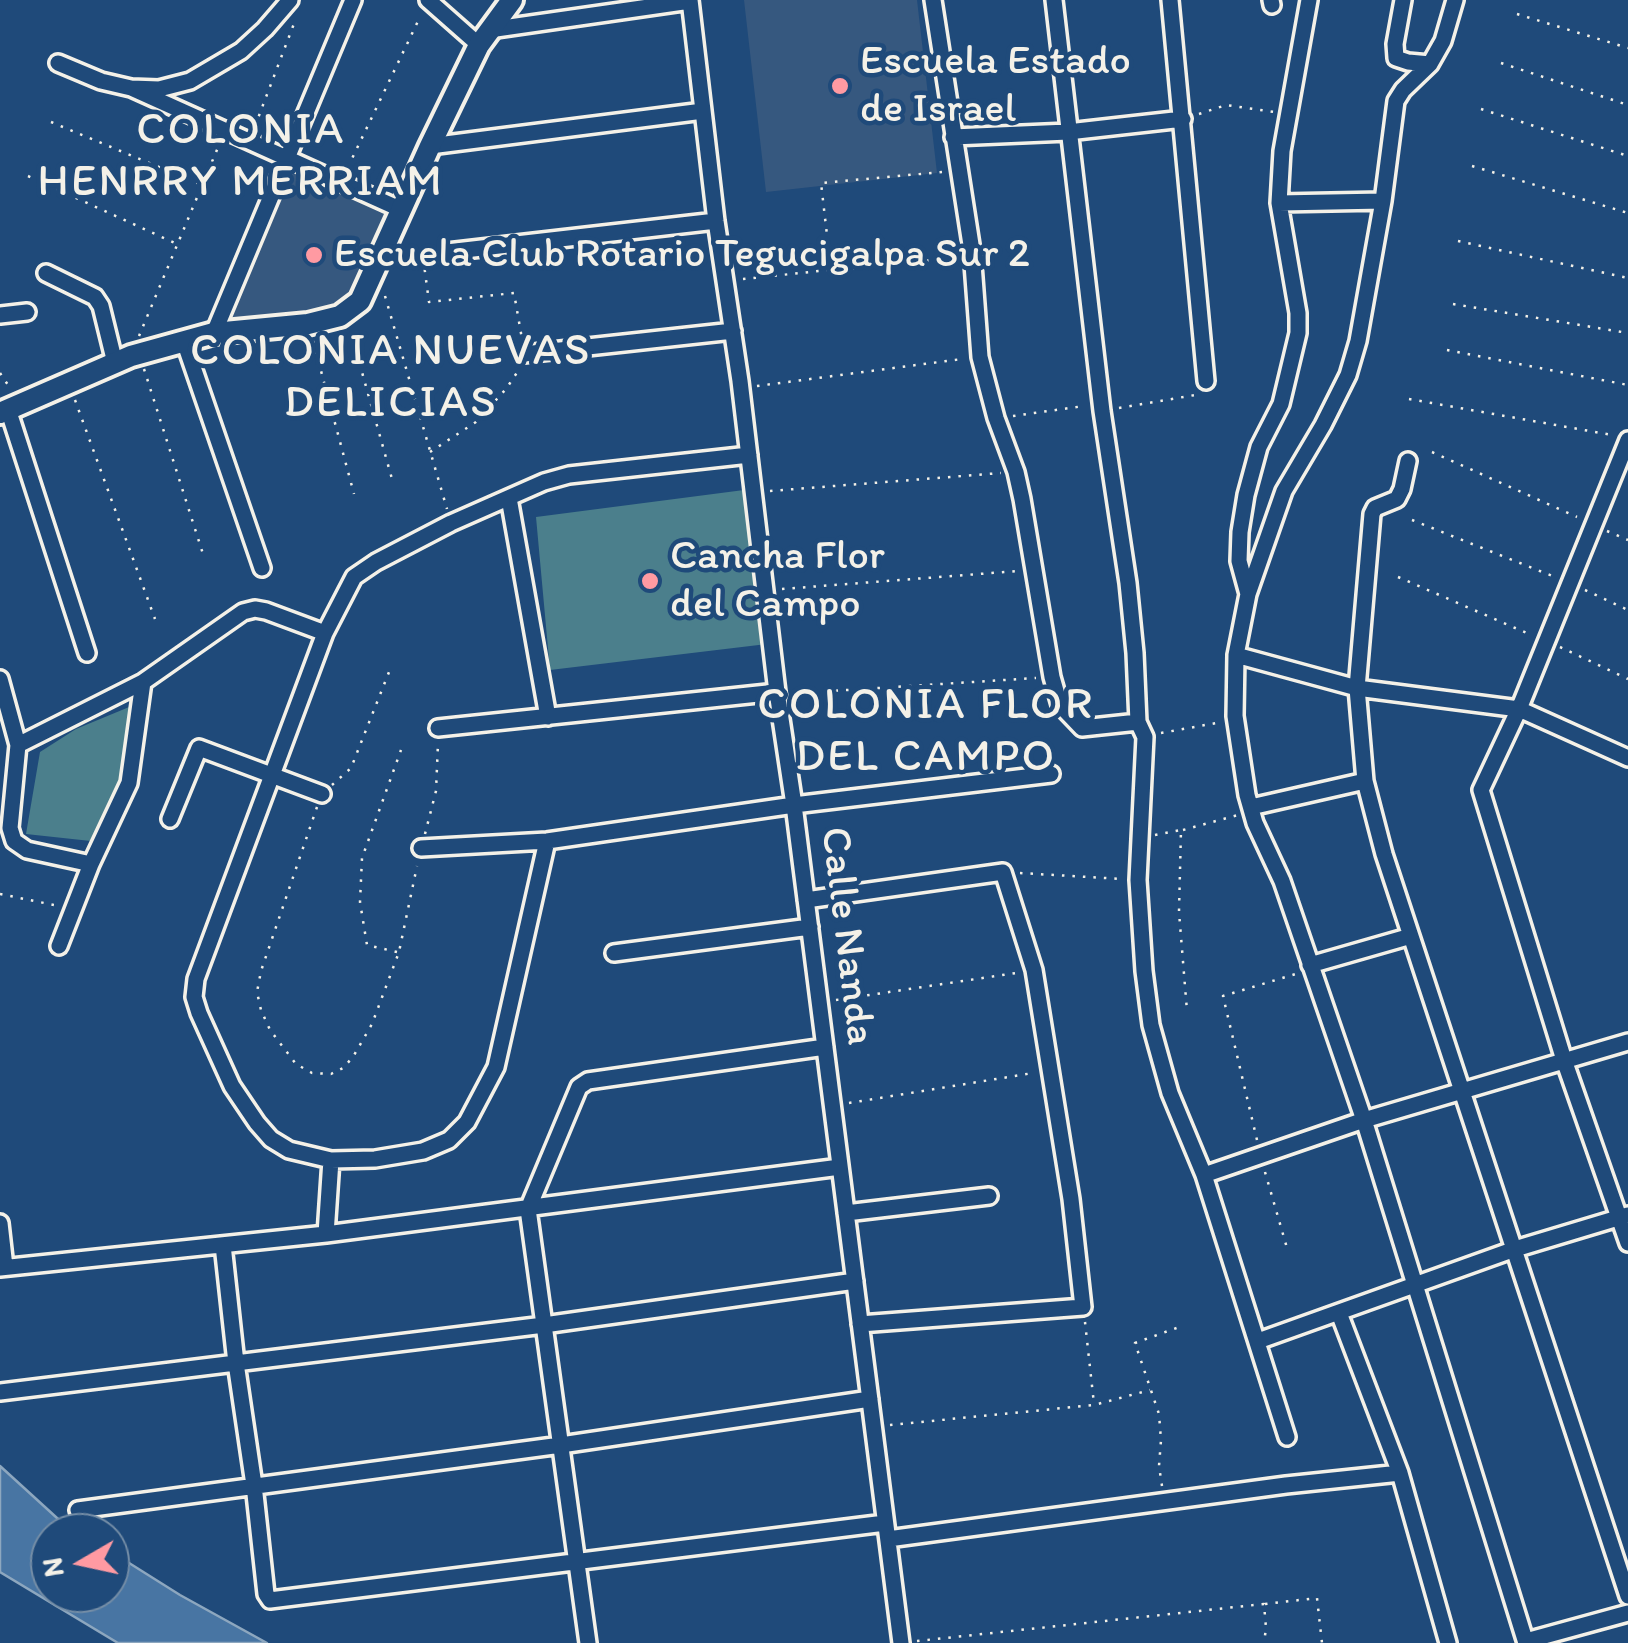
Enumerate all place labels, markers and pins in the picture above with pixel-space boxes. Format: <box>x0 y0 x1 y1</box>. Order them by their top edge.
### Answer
place label: Escuela Estado de Israel <box>860 37 1131 136</box>
marker: Escuela Estado de Israel <box>829 75 851 97</box>
place label: Escuela Club Rotario Tegucigalpa Sur 2 <box>334 230 1030 280</box>
marker: Escuela Club Rotario Tegucigalpa Sur 2 <box>303 244 325 266</box>
place label: Cancha Flor del Campo <box>670 532 885 630</box>
marker: Cancha Flor del Campo <box>639 570 661 592</box>

